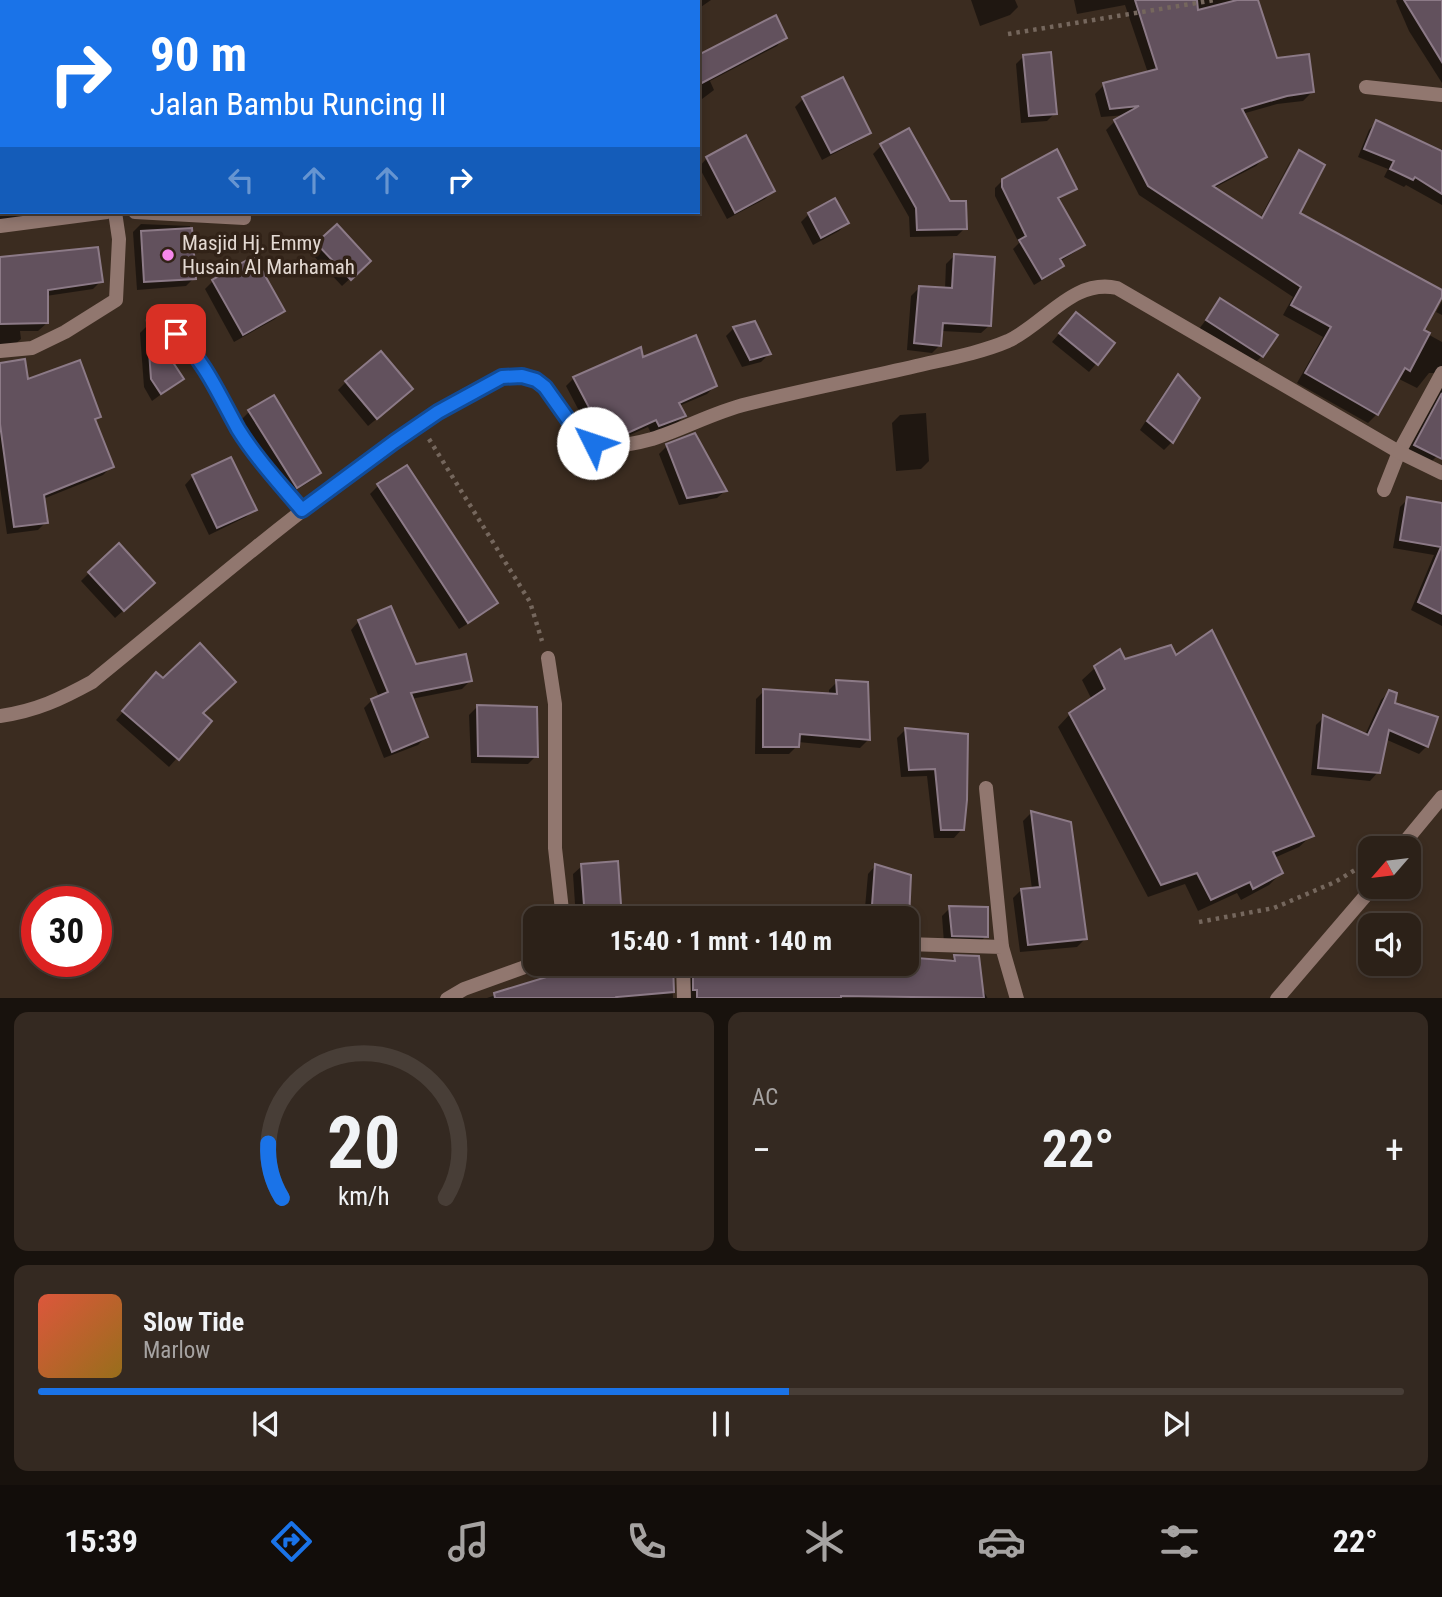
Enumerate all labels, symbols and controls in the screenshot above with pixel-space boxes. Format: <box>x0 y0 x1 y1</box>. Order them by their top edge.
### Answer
text: 90 m <box>150 26 247 83</box>
icon: right <box>35 28 126 119</box>
text: Jalan Bambu Runcing II <box>150 85 447 123</box>
icon: left <box>222 161 260 199</box>
icon: ahead <box>295 161 333 199</box>
icon: ahead <box>368 161 406 199</box>
icon: right <box>441 161 479 199</box>
place label: Masjid Hj. Emmy Husain Al Marhamah <box>182 231 355 279</box>
marker: Masjid Hj. Emmy Husain Al Marhamah <box>160 247 176 263</box>
pin <box>146 304 206 364</box>
icon: arrive <box>157 315 195 353</box>
position arrow <box>556 406 630 480</box>
north arrow <box>1358 836 1421 900</box>
map controls <box>1358 836 1421 976</box>
speed limit sign: 30 <box>21 886 112 977</box>
button: sound <box>1358 913 1421 976</box>
text: 15:40 · 1 mnt · 140 m <box>610 926 832 956</box>
text: AC <box>752 1084 778 1111</box>
text: 20 <box>327 1100 401 1186</box>
text: 22° <box>1042 1119 1114 1180</box>
text: − <box>752 1128 771 1172</box>
text: + <box>1385 1128 1404 1172</box>
text: km/h <box>338 1181 390 1210</box>
text: Slow Tide <box>143 1307 244 1337</box>
text: Marlow <box>143 1337 210 1364</box>
icon: previous <box>247 1405 285 1443</box>
icon: pause <box>702 1405 740 1443</box>
icon: next <box>1157 1405 1195 1443</box>
icon: directions <box>267 1517 316 1566</box>
icon: music <box>444 1517 493 1566</box>
icon: phone <box>622 1517 671 1566</box>
icon: climate <box>800 1517 849 1566</box>
icon: car <box>977 1517 1026 1566</box>
icon: filters <box>1155 1517 1204 1566</box>
text: 15:39 <box>64 1522 138 1560</box>
text: 22° <box>1333 1522 1378 1560</box>

